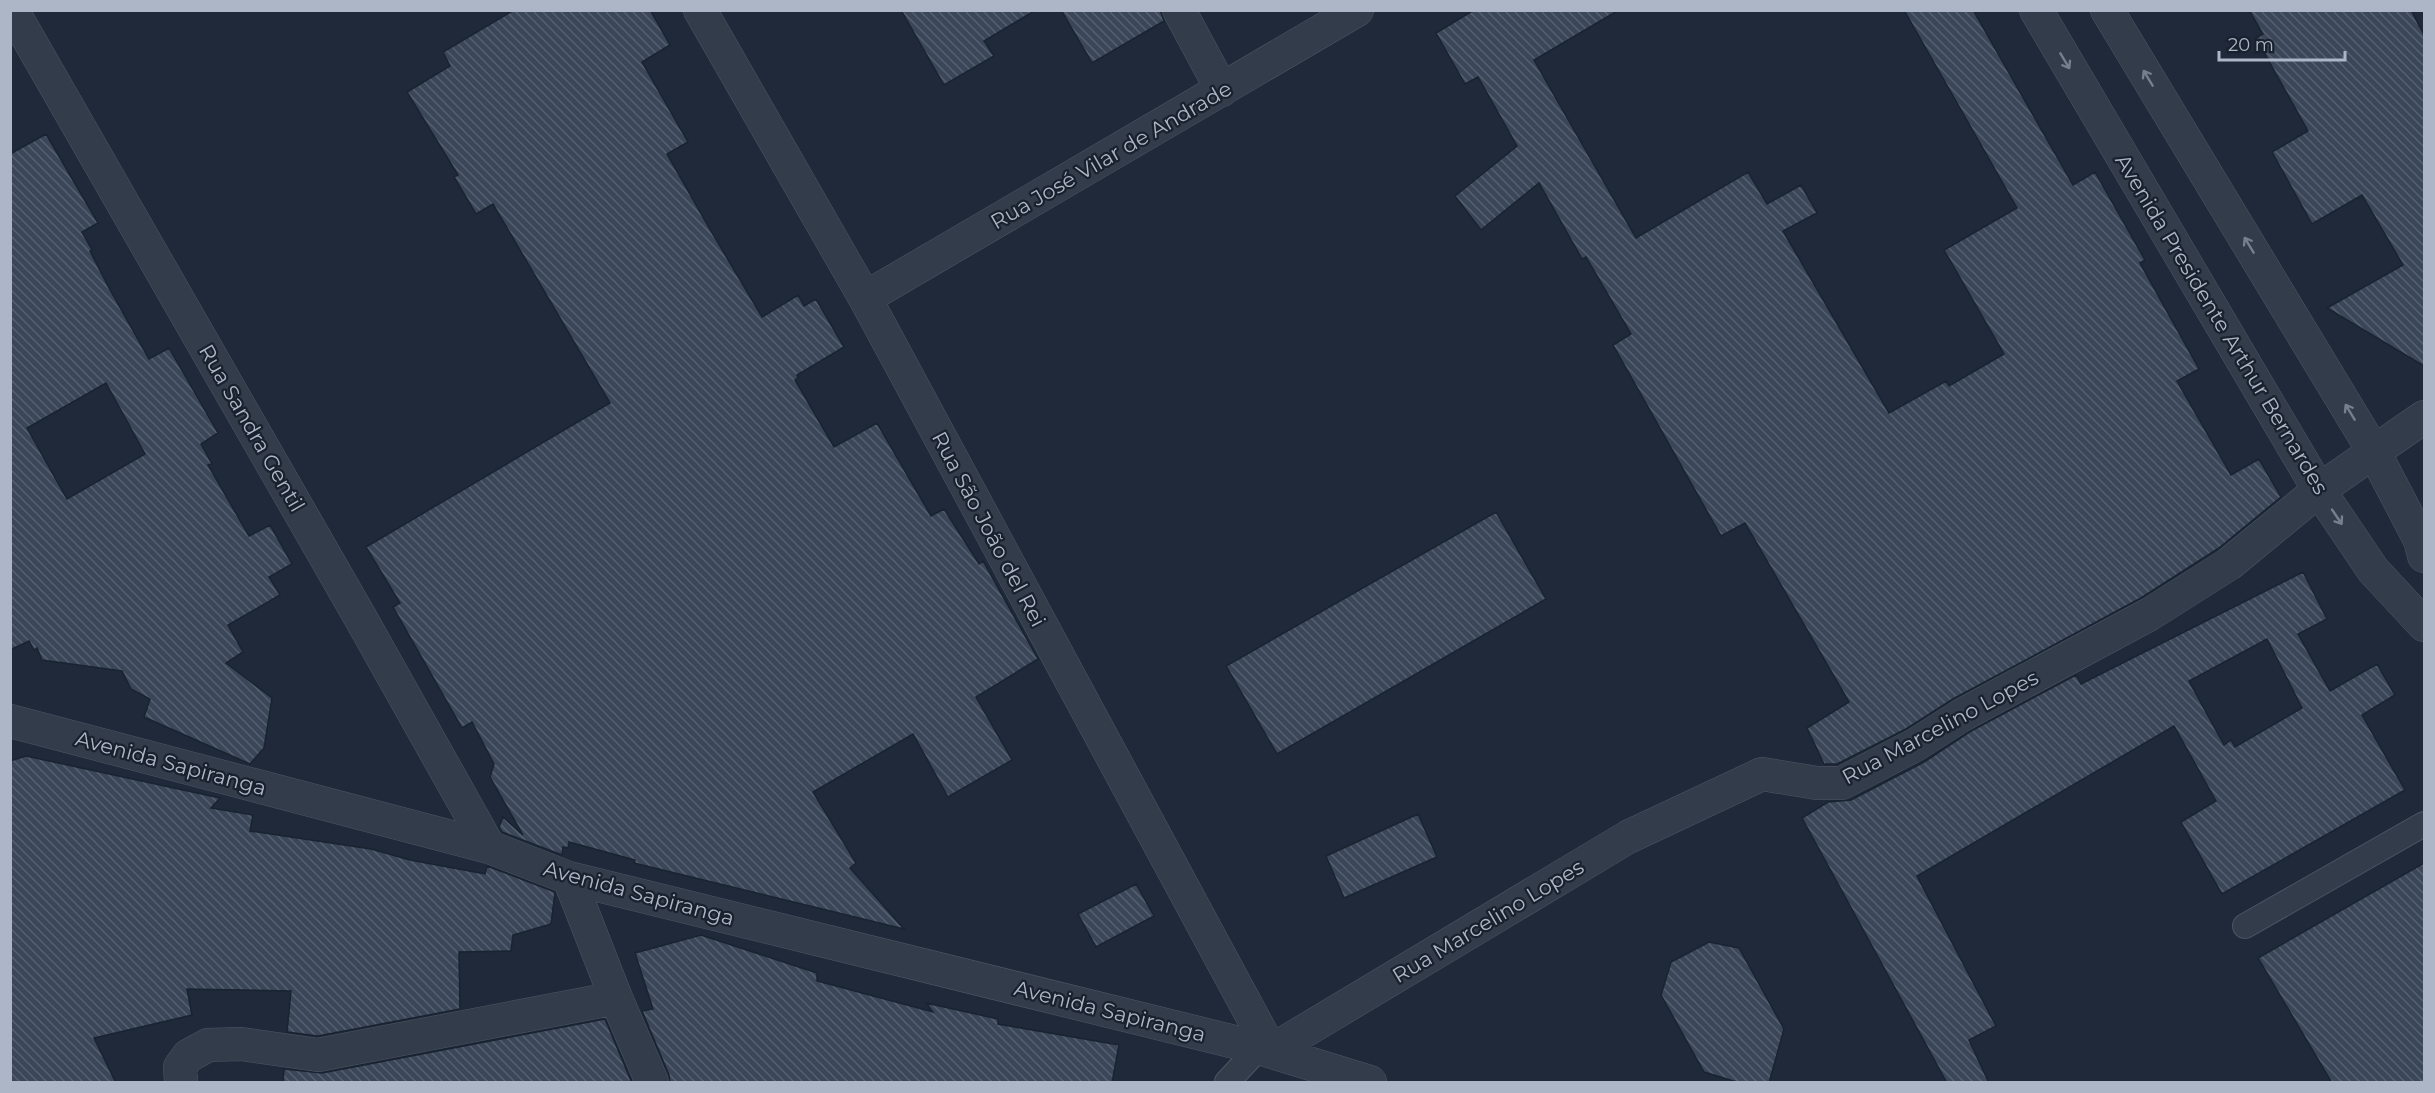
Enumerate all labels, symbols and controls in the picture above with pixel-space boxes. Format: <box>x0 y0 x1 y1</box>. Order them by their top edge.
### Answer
scale bar <box>2219 24 2345 62</box>
text: 20 m <box>2228 34 2274 56</box>
one-way arrow <box>2060 52 2072 69</box>
one-way arrow <box>2142 70 2154 87</box>
street label: Rua José Vilar de Andrade <box>986 76 1236 234</box>
street label: Avenida Presidente Arthur Bernardes <box>2110 149 2334 499</box>
one-way arrow <box>2242 237 2254 254</box>
street label: Rua Sandra Gentil <box>194 340 310 516</box>
one-way arrow <box>2343 404 2355 421</box>
street label: Rua São João del Rei <box>927 427 1051 631</box>
one-way arrow <box>2331 508 2343 525</box>
street label: Rua Marcelino Lopes <box>1838 665 2042 789</box>
street label: Avenida Sapiranga <box>73 726 269 800</box>
street label: Rua Marcelino Lopes <box>1388 854 1588 988</box>
street label: Avenida Sapiranga <box>541 856 737 930</box>
street label: Avenida Sapiranga <box>1012 975 1208 1047</box>

